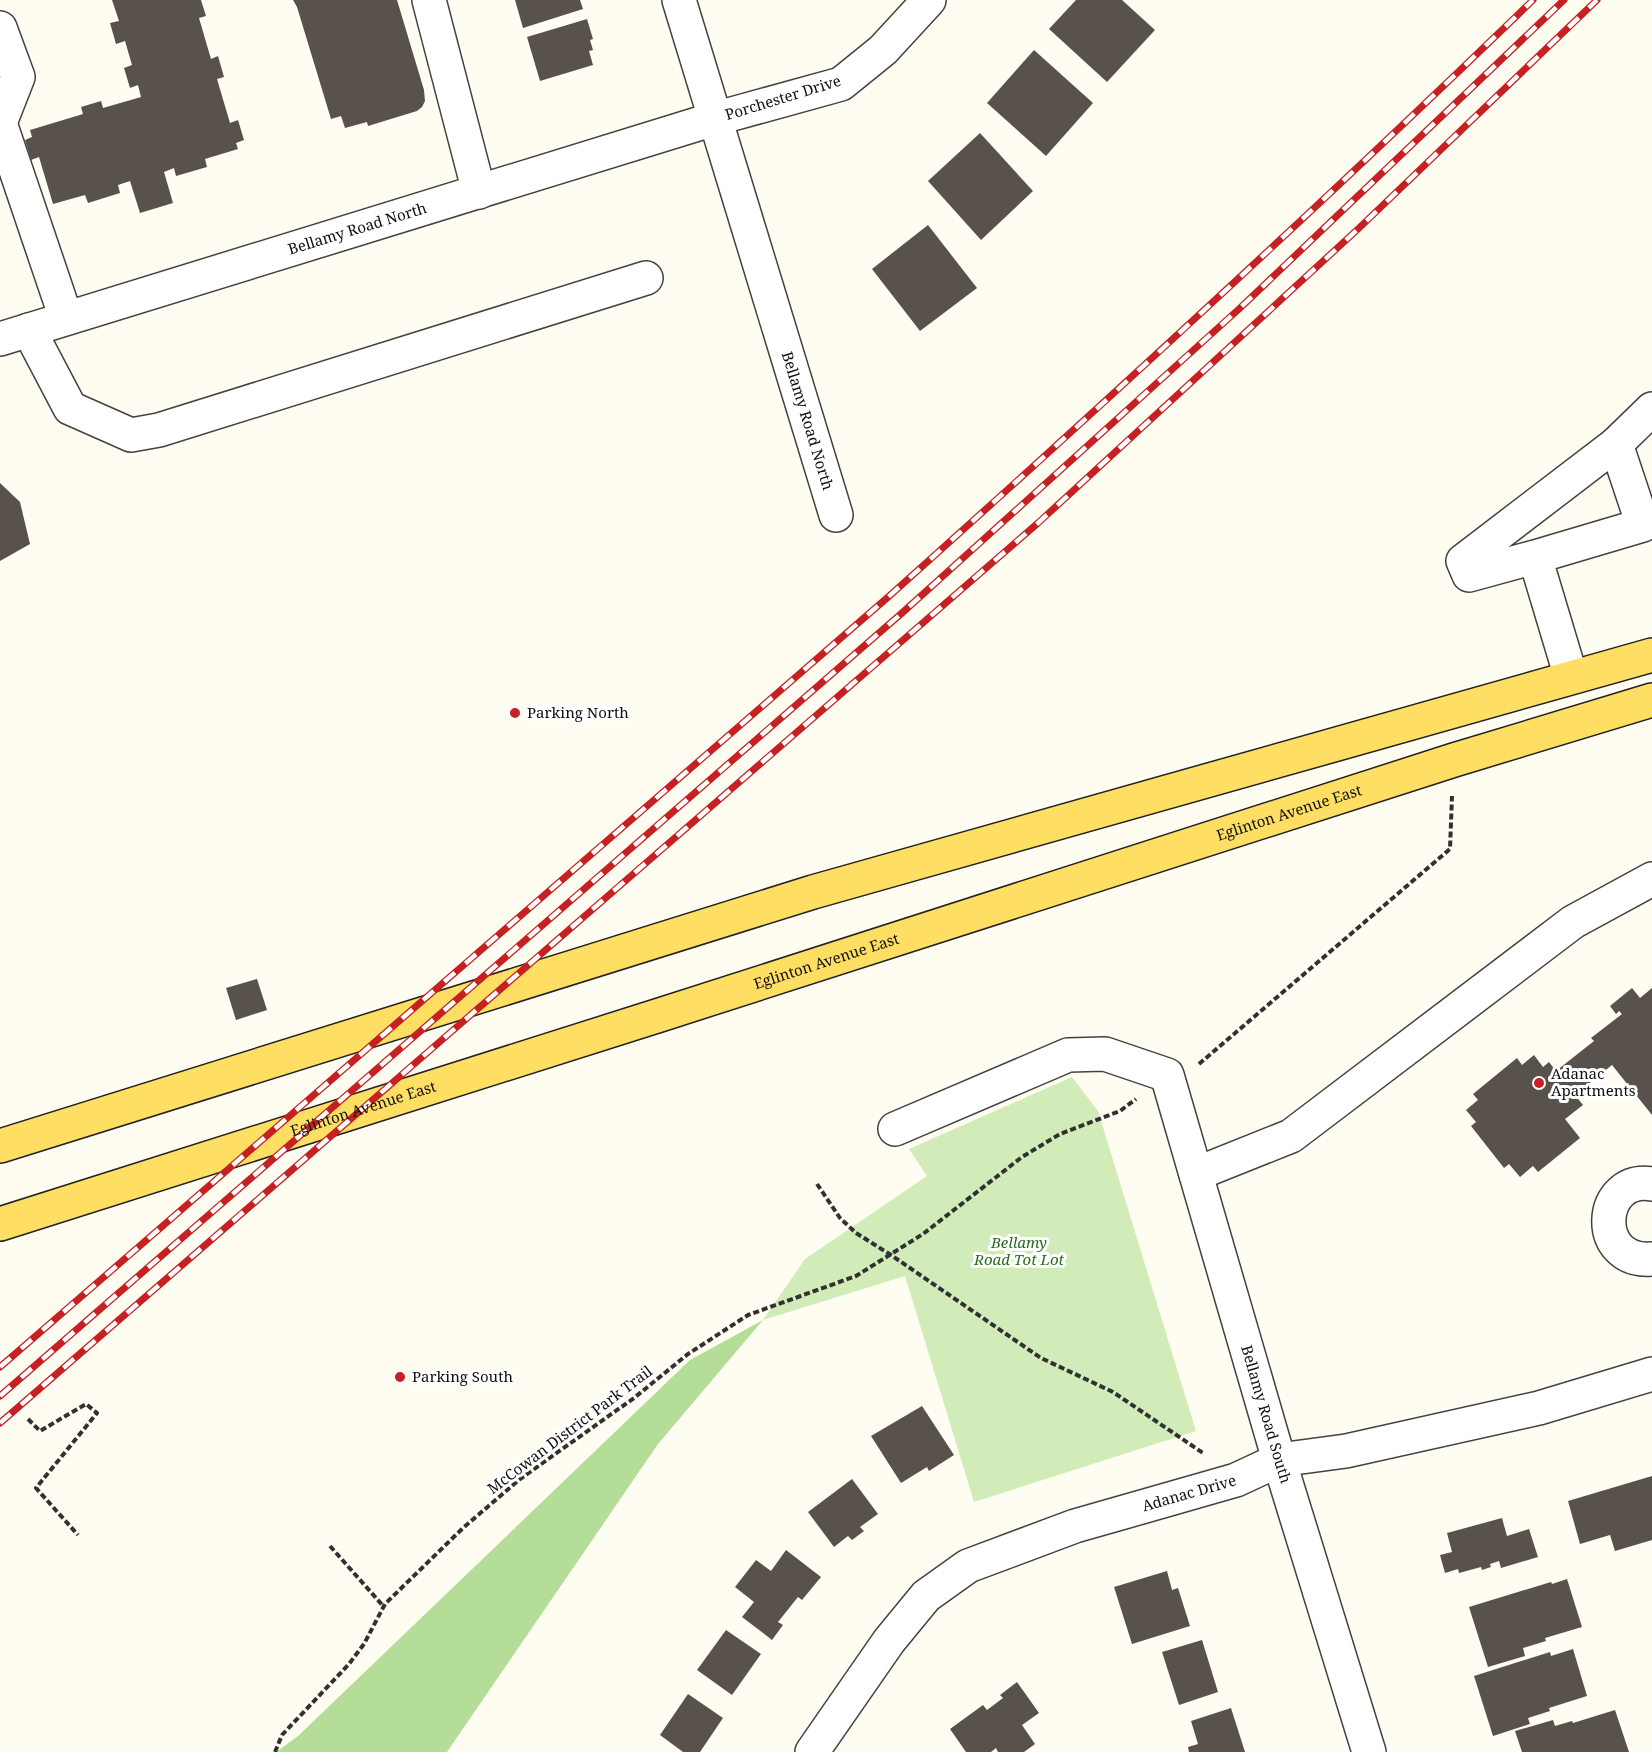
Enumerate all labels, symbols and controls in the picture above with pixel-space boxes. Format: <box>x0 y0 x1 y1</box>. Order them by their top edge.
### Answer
street label: Porchester Drive <box>722 70 843 124</box>
street label: Bellamy Road North <box>285 197 429 259</box>
street label: Bellamy Road North <box>778 349 839 493</box>
place label: Parking North <box>527 702 629 722</box>
marker: Parking North <box>508 706 522 720</box>
street label: Eglinton Avenue East <box>1214 779 1364 845</box>
street label: Eglinton Avenue East <box>751 928 901 993</box>
place label: Adanac Apartments <box>1551 1063 1636 1100</box>
street label: Eglinton Avenue East <box>288 1076 438 1140</box>
marker: Adanac Apartments <box>1532 1076 1546 1090</box>
park label: Bellamy Road Tot Lot <box>973 1232 1065 1269</box>
street label: Bellamy Road South <box>1237 1343 1297 1486</box>
street label: McCowan District Park Trail <box>483 1360 656 1498</box>
place label: Parking South <box>412 1366 513 1386</box>
marker: Parking South <box>393 1370 407 1384</box>
street label: Adanac Drive <box>1140 1469 1238 1515</box>

